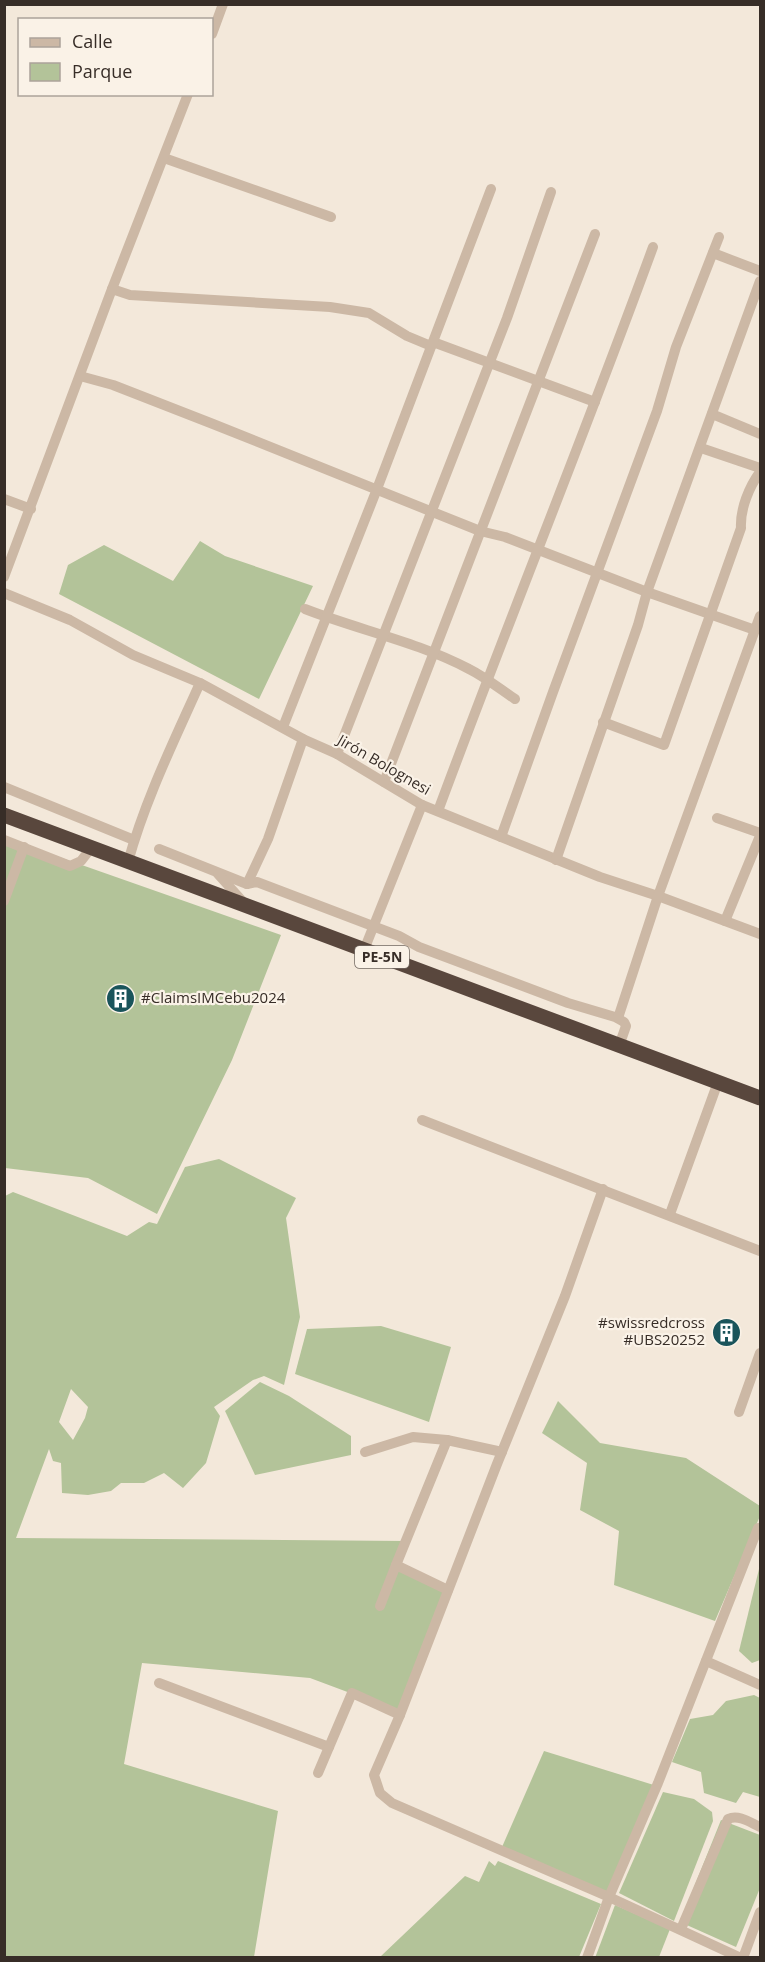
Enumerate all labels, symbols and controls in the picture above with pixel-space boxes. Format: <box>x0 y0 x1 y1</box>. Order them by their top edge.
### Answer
legend <box>18 18 213 96</box>
text: Calle <box>72 29 113 53</box>
text: Parque <box>72 59 132 83</box>
street label: Jirón Bolognesi <box>333 728 435 799</box>
road number: PE-5N <box>355 946 409 968</box>
building icon: #ClaimsIMCebu2024 <box>104 982 136 1014</box>
place label: #ClaimsIMCebu2024 <box>141 987 286 1007</box>
place label: #swissredcross #UBS20252 <box>598 1312 705 1349</box>
building icon: #swissredcross #UBS20252 <box>710 1316 742 1348</box>

